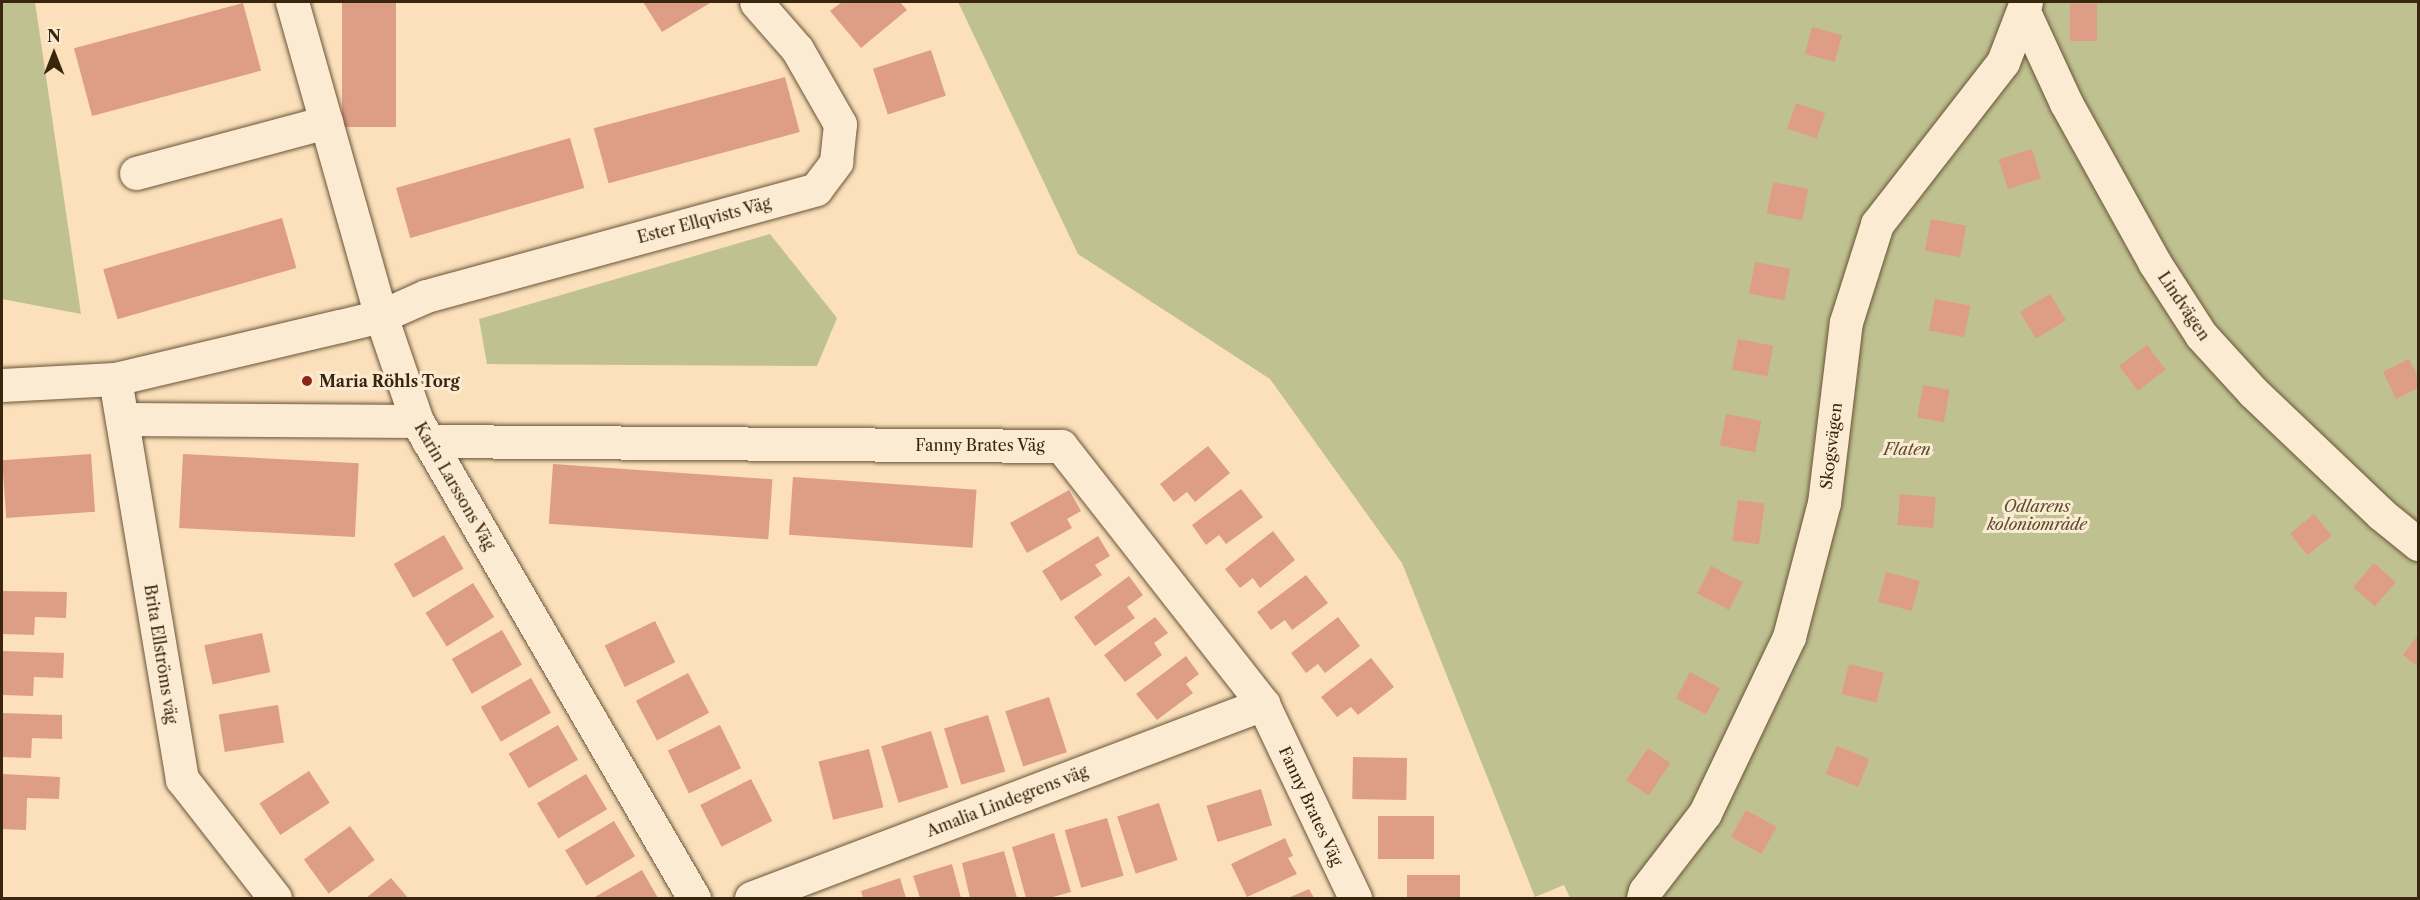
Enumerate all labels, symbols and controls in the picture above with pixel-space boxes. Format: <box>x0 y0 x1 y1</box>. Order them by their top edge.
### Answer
north arrow <box>24 24 84 84</box>
text: N <box>47 26 61 46</box>
street label: Ester Ellqvists Väg <box>635 193 773 247</box>
street label: Lindvägen <box>2154 268 2214 344</box>
place label: Maria Röhls Torg <box>319 371 460 391</box>
marker: Maria Röhls Torg <box>300 374 314 388</box>
street label: Skogsvägen <box>1816 401 1846 491</box>
street label: Karin Larssons Väg <box>410 418 500 554</box>
street label: Fanny Brates Väg <box>915 435 1045 455</box>
park label: Flaten <box>1883 439 1931 459</box>
park label: Odlarens koloniområde <box>1987 496 2087 534</box>
street label: Brita Ellströms väg <box>140 583 182 725</box>
street label: Fanny Brates Väg <box>1275 743 1347 869</box>
street label: Amalia Lindegrens väg <box>923 761 1091 841</box>

